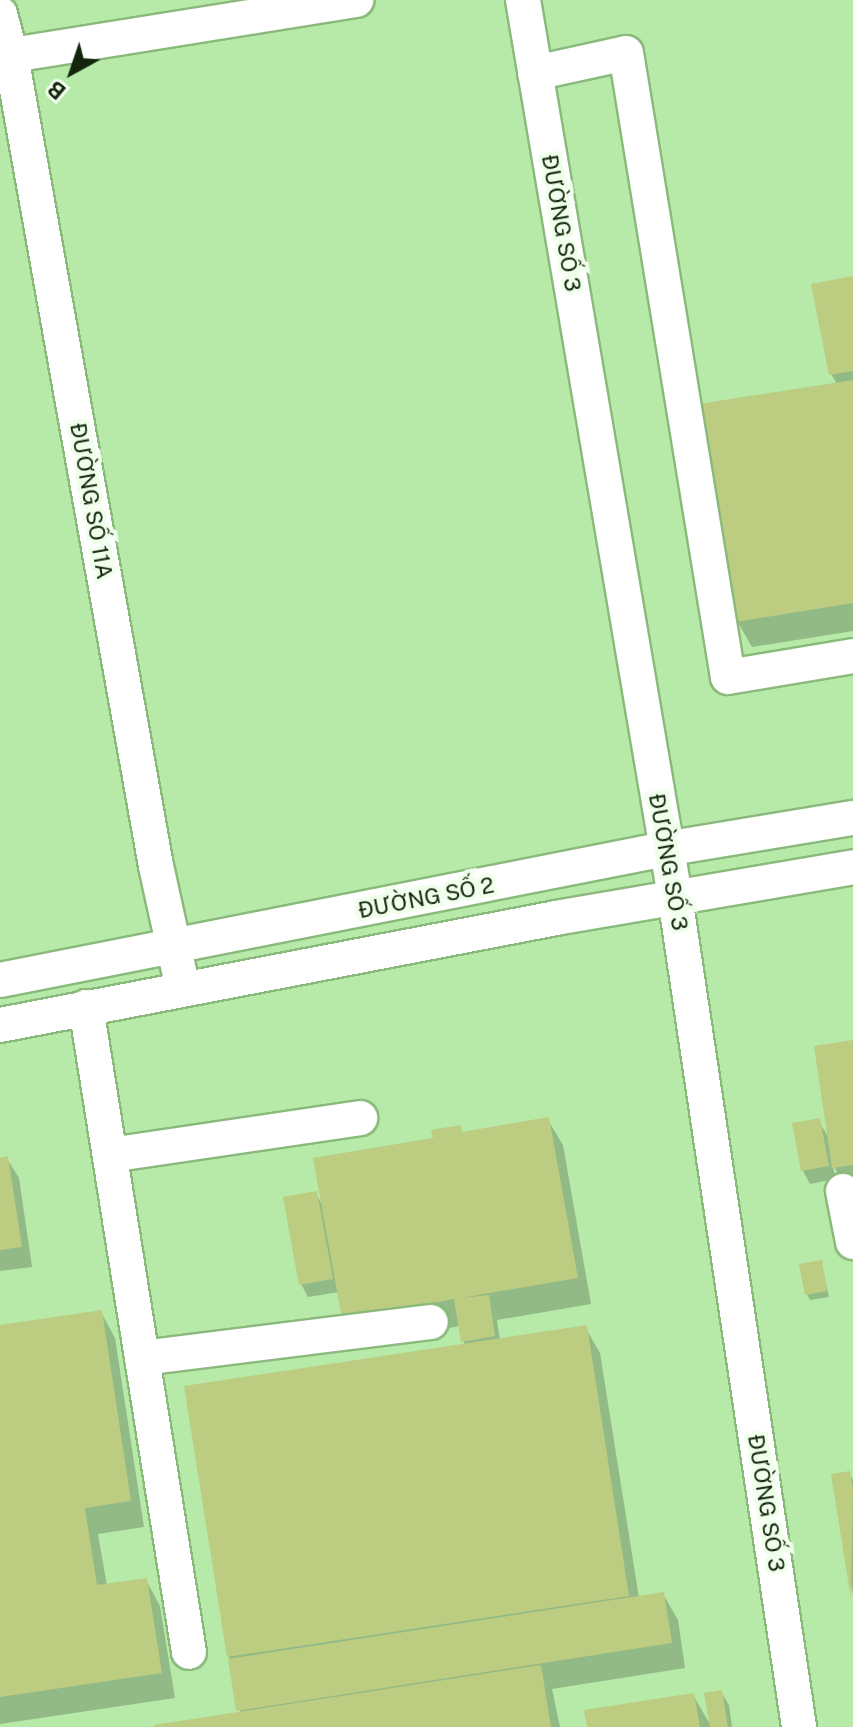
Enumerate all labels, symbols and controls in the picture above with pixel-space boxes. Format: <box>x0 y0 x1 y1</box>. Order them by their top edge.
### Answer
north arrow <box>32 32 112 112</box>
text: B <box>42 76 71 105</box>
street label: ĐƯỜNG SỐ 3 <box>536 152 586 294</box>
street label: ĐƯỜNG SỐ 11A <box>64 421 118 581</box>
street label: ĐƯỜNG SỐ 3 <box>643 791 693 933</box>
street label: ĐƯỜNG SỐ 2 <box>356 872 496 924</box>
street label: ĐƯỜNG SỐ 3 <box>742 1433 790 1573</box>

